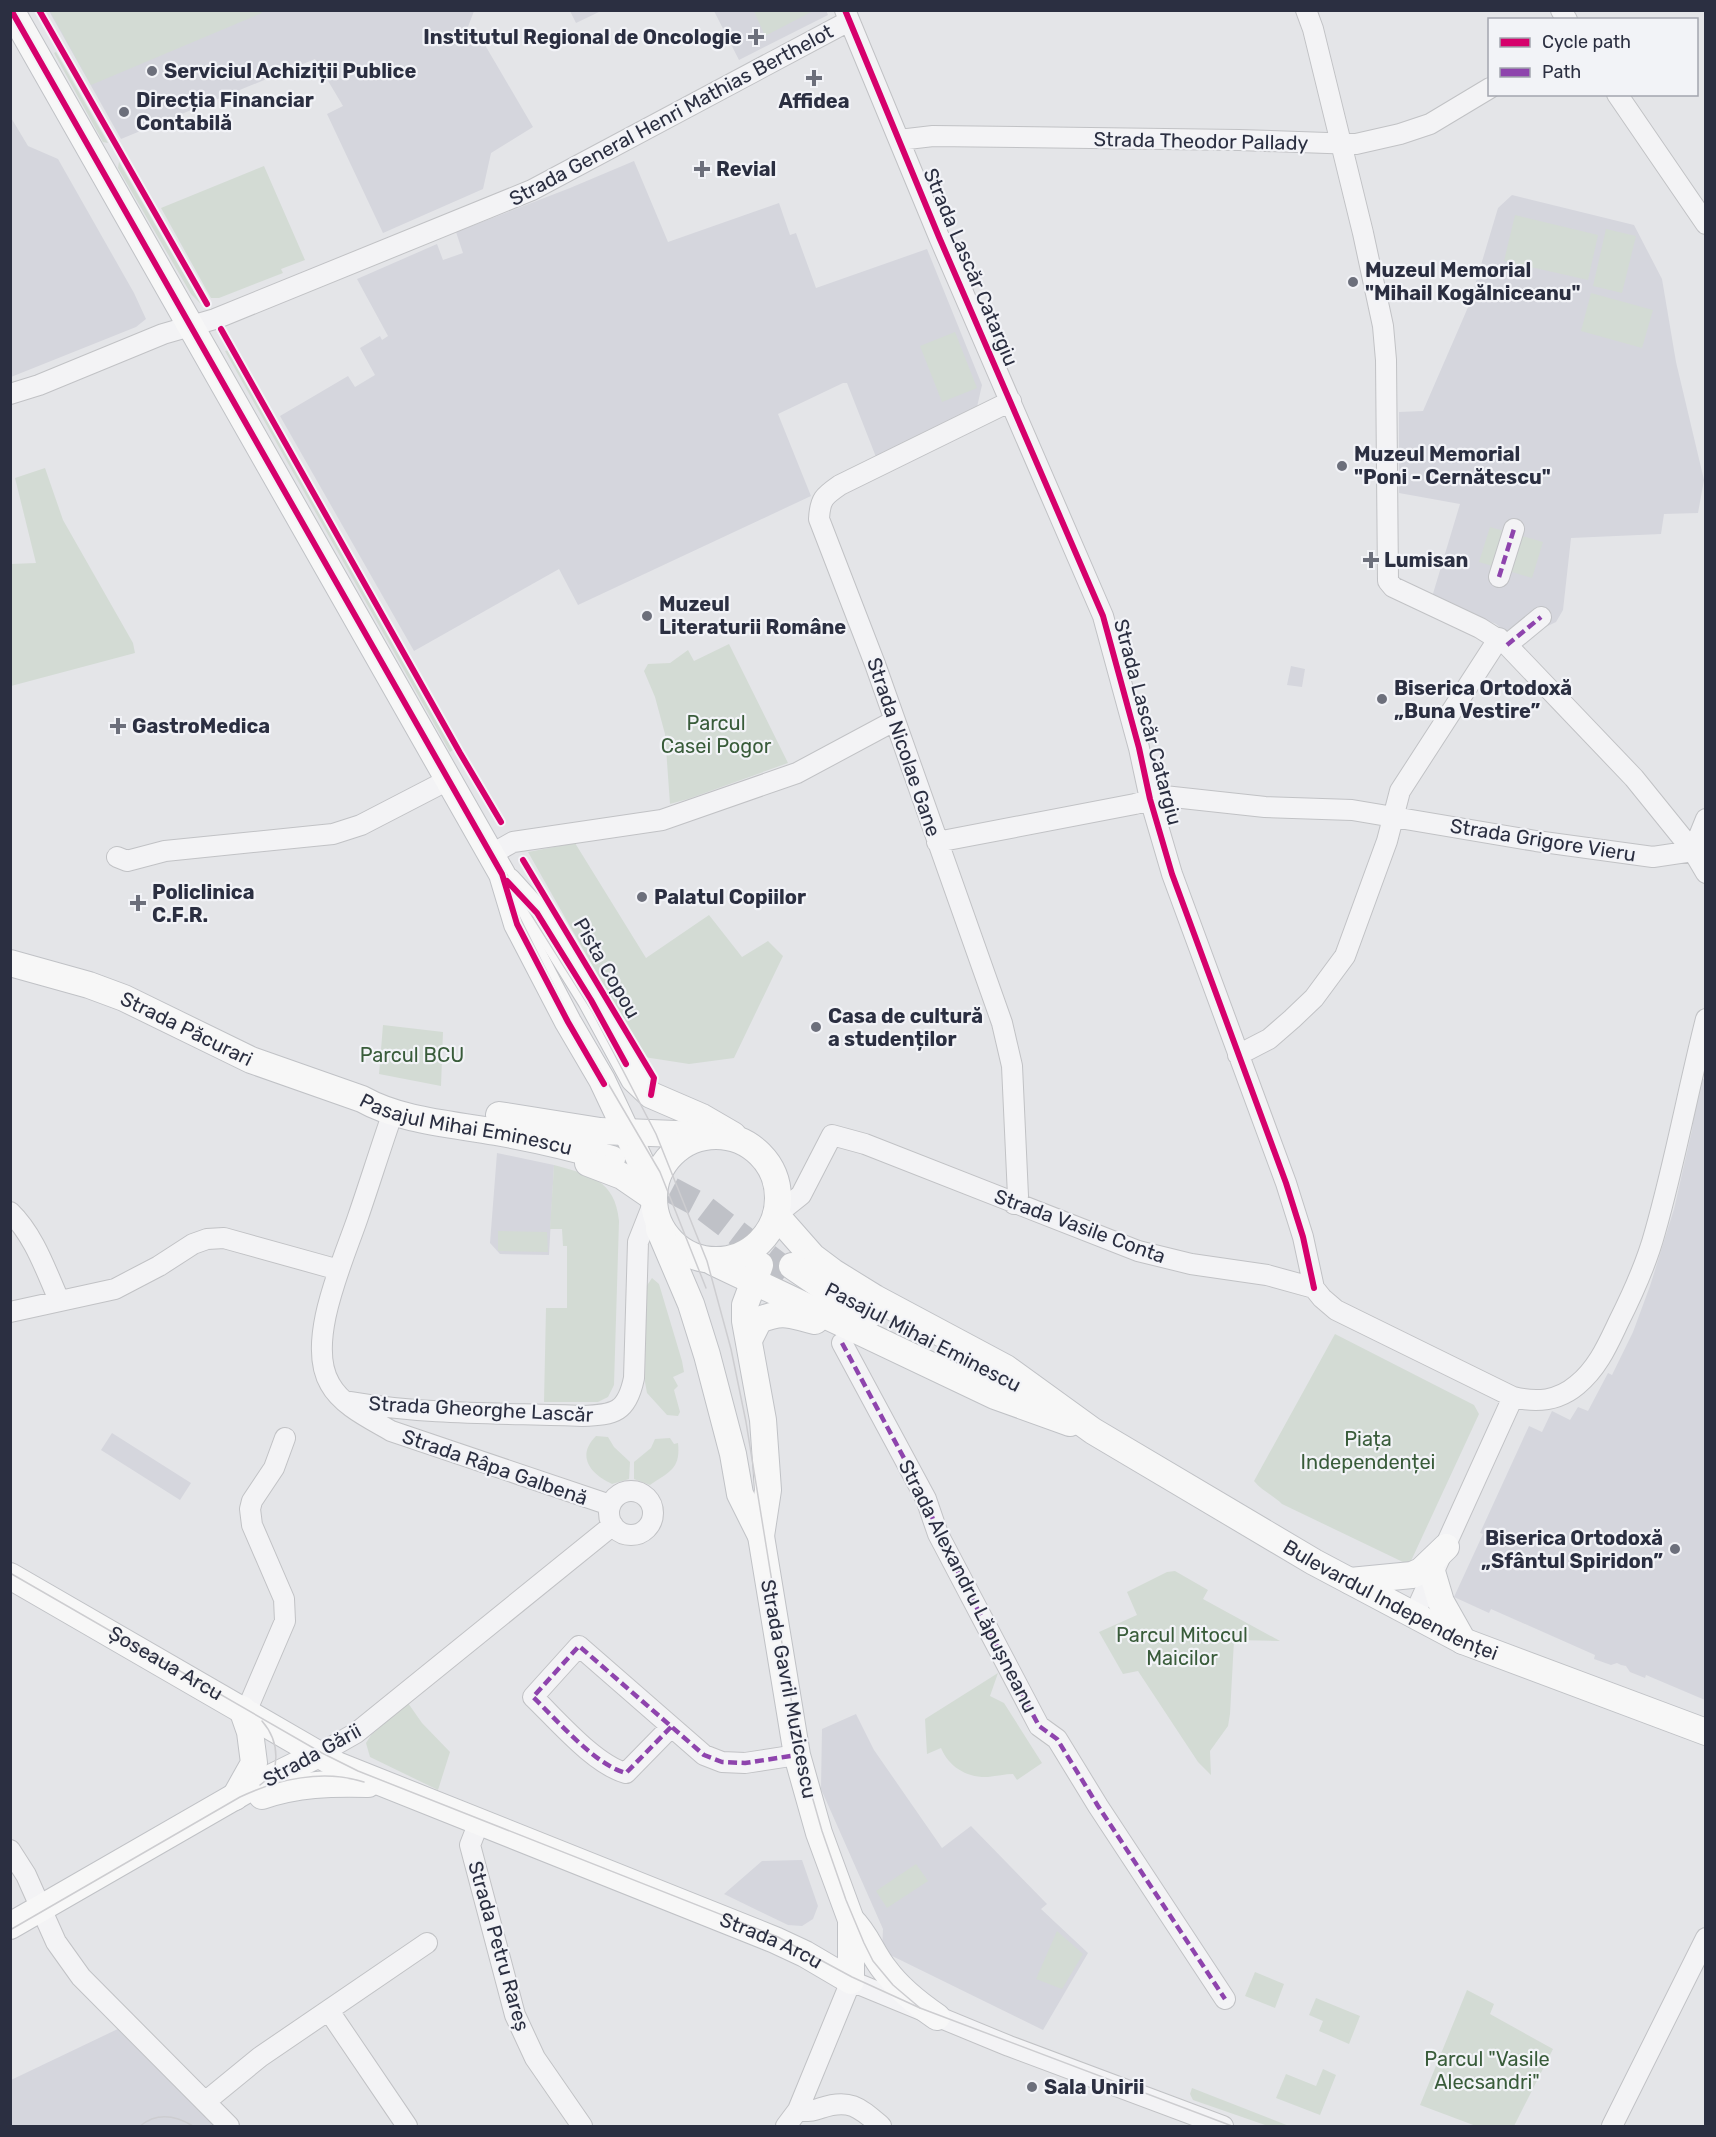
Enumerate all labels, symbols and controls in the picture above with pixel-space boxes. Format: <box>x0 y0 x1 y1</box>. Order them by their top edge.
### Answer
legend <box>1488 18 1698 96</box>
street label: Strada General Henri Mathias Berthelot <box>505 19 837 211</box>
place label: Institutul Regional de Oncologie <box>423 25 742 49</box>
marker: Institutul Regional de Oncologie <box>747 28 765 46</box>
text: Cycle path <box>1542 31 1631 53</box>
place label: Serviciul Achiziții Publice <box>164 59 416 83</box>
text: Path <box>1542 61 1581 83</box>
marker: Serviciul Achiziții Publice <box>145 64 159 78</box>
marker: Affidea <box>805 69 823 87</box>
place label: Direcția Financiar Contabilă <box>136 88 314 135</box>
place label: Affidea <box>779 89 849 113</box>
marker: Direcția Financiar Contabilă <box>117 105 131 119</box>
street label: Strada Theodor Pallady <box>1093 127 1309 155</box>
place label: Revial <box>716 157 776 181</box>
marker: Revial <box>693 160 711 178</box>
street label: Strada Lascăr Catargiu <box>918 164 1024 370</box>
place label: Muzeul Memorial "Mihail Kogălniceanu" <box>1365 258 1581 305</box>
marker: Muzeul Memorial "Mihail Kogălniceanu" <box>1346 275 1360 289</box>
place label: Muzeul Memorial "Poni - Cernătescu" <box>1354 442 1551 489</box>
marker: Muzeul Memorial "Poni - Cernătescu" <box>1335 459 1349 473</box>
place label: Lumisan <box>1384 548 1468 572</box>
marker: Lumisan <box>1362 551 1380 569</box>
place label: Muzeul Literaturii Române <box>659 592 846 639</box>
marker: Muzeul Literaturii Române <box>640 609 654 623</box>
street label: Strada Lascăr Catargiu <box>1109 616 1187 828</box>
street label: Strada Nicolae Gane <box>862 654 946 840</box>
place label: Biserica Ortodoxă „Buna Vestire” <box>1394 676 1572 723</box>
marker: Biserica Ortodoxă „Buna Vestire” <box>1375 692 1389 706</box>
park label: Parcul Casei Pogor <box>661 711 772 758</box>
place label: GastroMedica <box>132 714 270 738</box>
marker: GastroMedica <box>109 717 127 735</box>
street label: Strada Grigore Vieru <box>1448 813 1638 867</box>
place label: Policlinica C.F.R. <box>152 880 254 927</box>
place label: Palatul Copiilor <box>654 885 806 909</box>
marker: Palatul Copiilor <box>635 890 649 904</box>
marker: Policlinica C.F.R. <box>129 894 147 912</box>
street label: Pista Copou <box>569 914 645 1022</box>
street label: Strada Păcurari <box>116 986 257 1071</box>
place label: Casa de cultură a studenților <box>828 1004 983 1051</box>
marker: Casa de cultură a studenților <box>809 1020 823 1034</box>
park label: Parcul BCU <box>360 1043 464 1067</box>
street label: Pasajul Mihai Eminescu <box>356 1088 575 1160</box>
street label: Strada Vasile Conta <box>991 1184 1169 1268</box>
street label: Pasajul Mihai Eminescu <box>821 1277 1025 1397</box>
street label: Strada Gheorghe Lascăr <box>368 1391 594 1427</box>
street label: Strada Râpa Galbenă <box>399 1424 591 1510</box>
park label: Piața Independenței <box>1301 1427 1435 1474</box>
street label: Strada Alexandru Lăpușneanu <box>894 1456 1042 1716</box>
place label: Biserica Ortodoxă „Sfântul Spiridon” <box>1481 1526 1663 1573</box>
street label: Bulevardul Independenței <box>1279 1535 1501 1665</box>
marker: Biserica Ortodoxă „Sfântul Spiridon” <box>1668 1542 1682 1556</box>
street label: Strada Gavril Muzicescu <box>756 1577 822 1801</box>
street label: Șoseaua Arcu <box>105 1621 227 1705</box>
park label: Parcul Mitocul Maicilor <box>1116 1623 1248 1670</box>
street label: Strada Gării <box>259 1718 365 1792</box>
street label: Strada Petru Rareș <box>463 1858 535 2034</box>
street label: Strada Arcu <box>716 1907 827 1974</box>
park label: Parcul "Vasile Alecsandri" <box>1424 2047 1550 2094</box>
place label: Sala Unirii <box>1044 2075 1144 2099</box>
marker: Sala Unirii <box>1025 2080 1039 2094</box>

